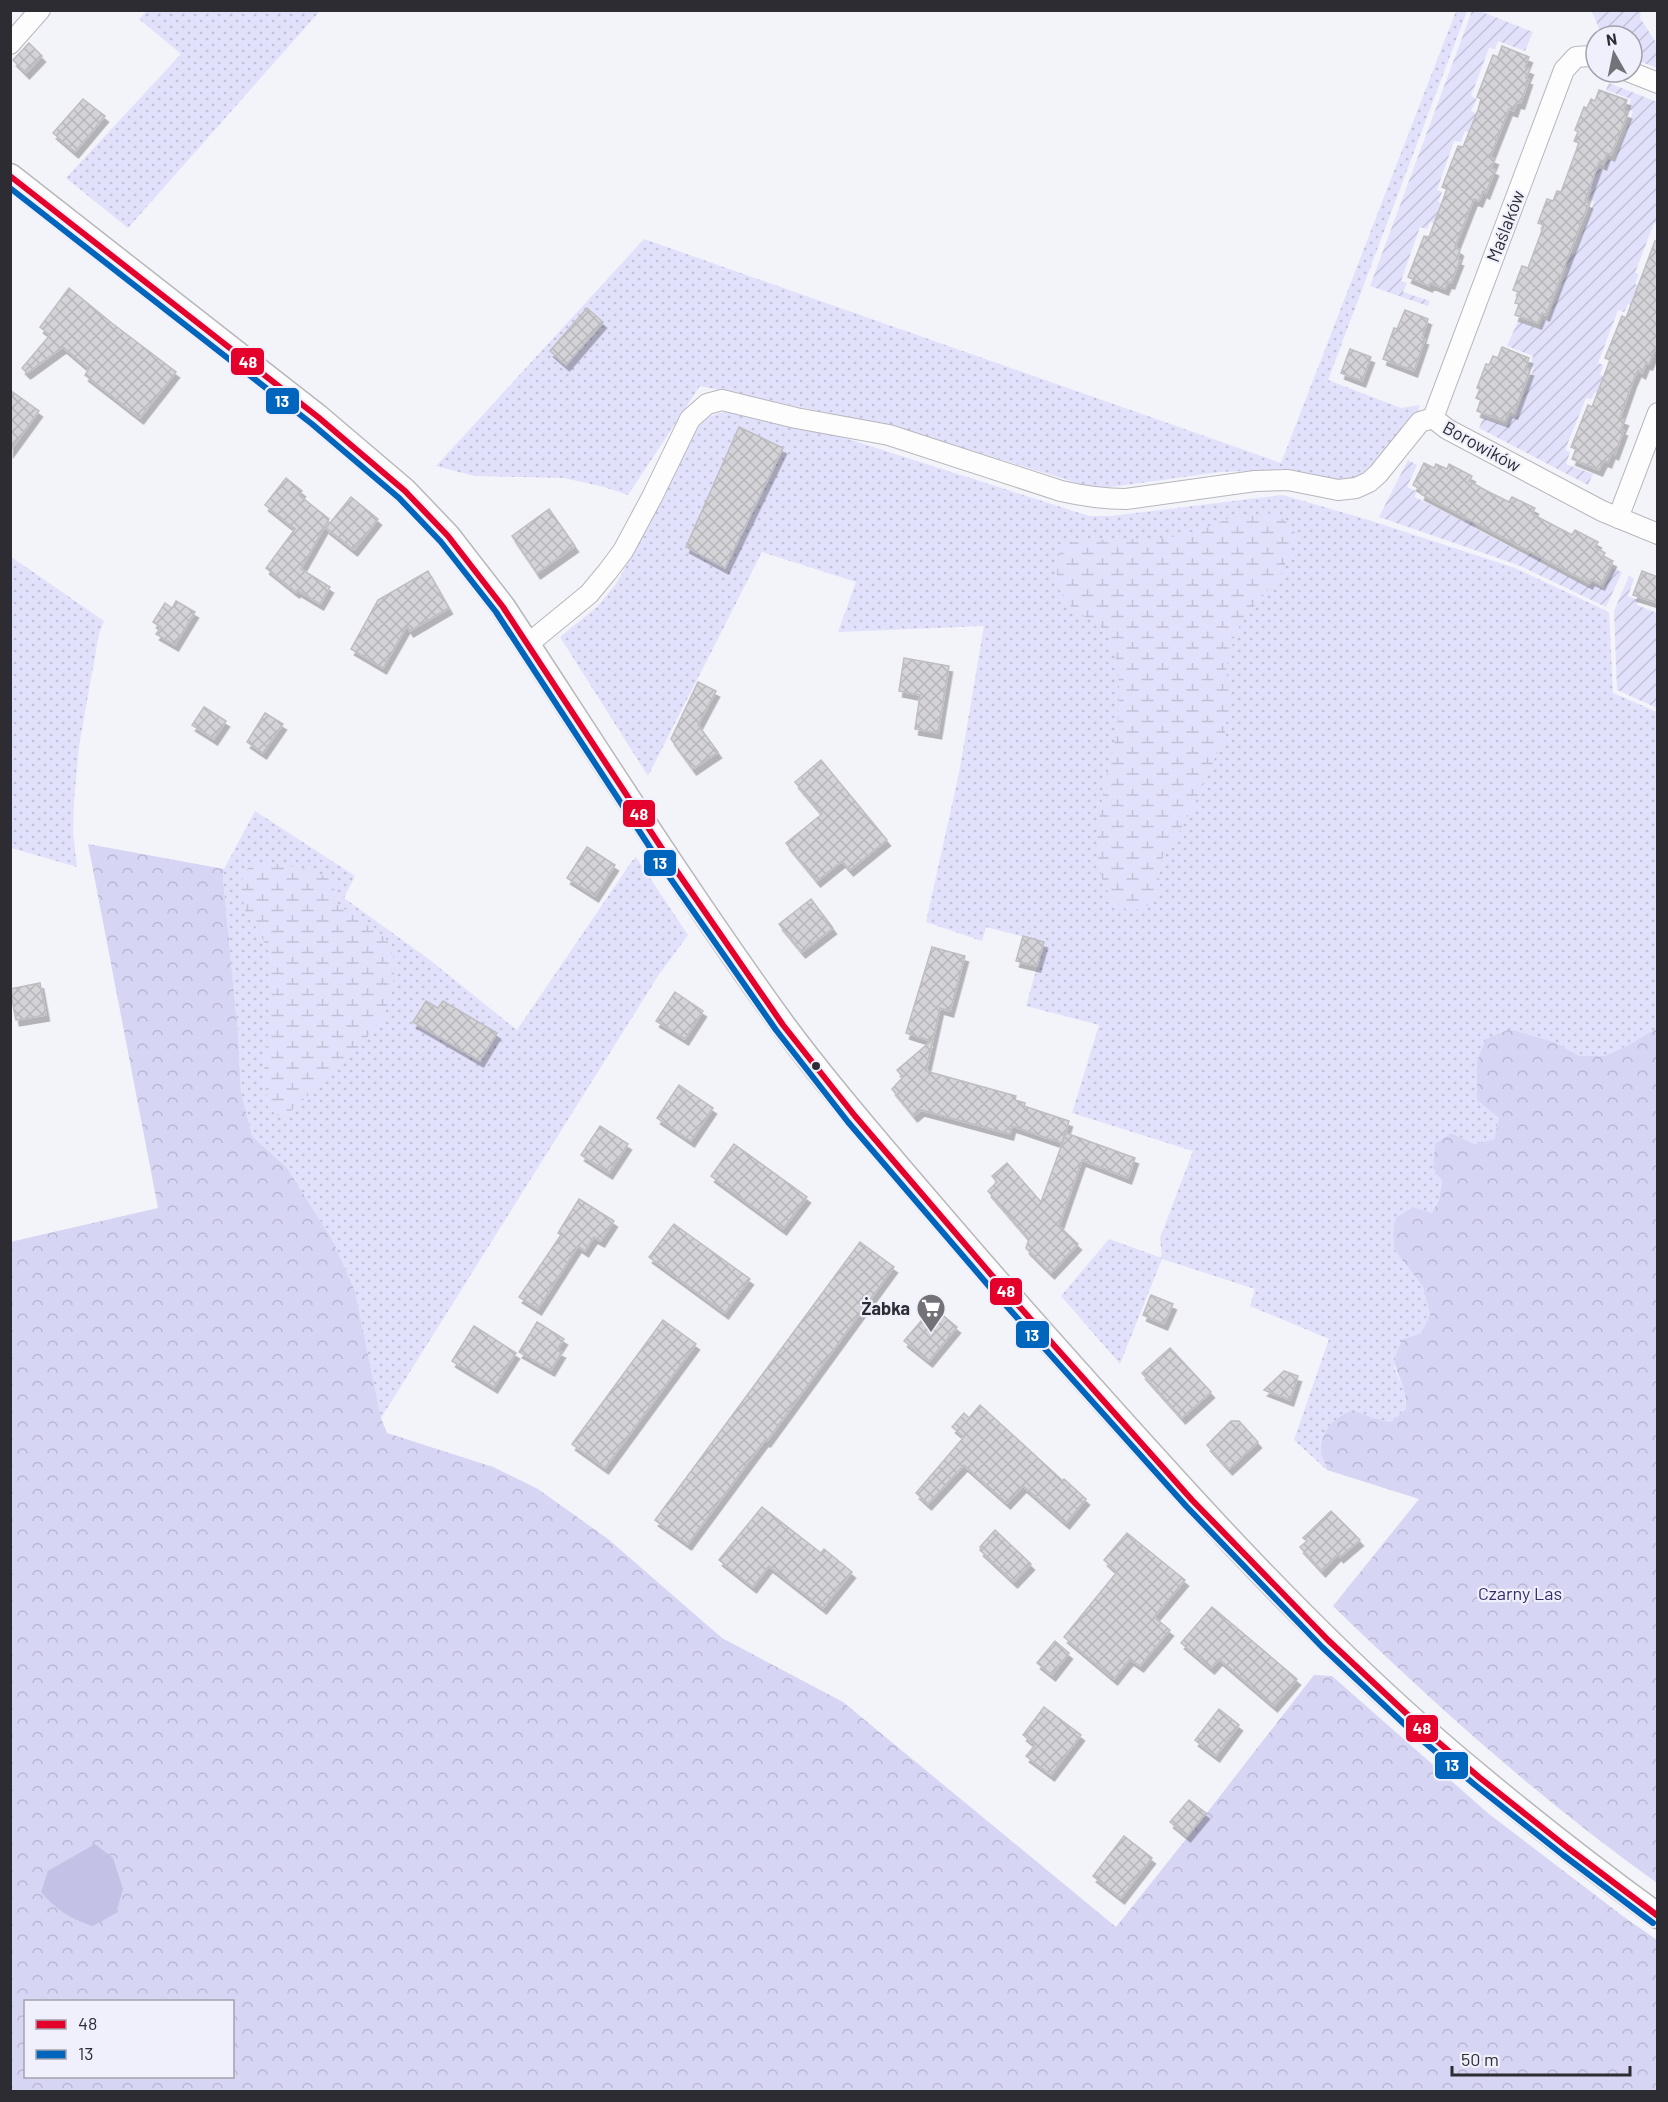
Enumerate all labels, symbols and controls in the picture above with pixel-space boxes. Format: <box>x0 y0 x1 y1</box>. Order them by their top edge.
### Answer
north arrow <box>1584 24 1644 84</box>
text: N <box>1605 28 1618 49</box>
street label: Maślaków <box>1481 187 1529 265</box>
line badge: 48 <box>230 347 265 376</box>
text: 48 <box>239 352 258 371</box>
line badge: 13 <box>265 387 300 415</box>
text: 13 <box>275 391 289 410</box>
street label: Borowików <box>1439 416 1525 476</box>
line badge: 48 <box>622 799 656 828</box>
text: 48 <box>630 804 649 823</box>
line badge: 13 <box>643 849 677 877</box>
text: 13 <box>653 853 667 872</box>
unlabelled marker <box>810 1060 822 1072</box>
line badge: 48 <box>989 1277 1023 1306</box>
text: 48 <box>997 1281 1016 1300</box>
supermarket icon: Żabka <box>915 1292 947 1334</box>
place label: Żabka <box>862 1297 910 1319</box>
line badge: 13 <box>1015 1320 1050 1349</box>
text: 13 <box>1025 1325 1039 1344</box>
park label: Czarny Las <box>1478 1582 1562 1604</box>
line badge: 48 <box>1405 1714 1439 1743</box>
text: 48 <box>1413 1718 1432 1737</box>
line badge: 13 <box>1434 1751 1469 1780</box>
text: 13 <box>1445 1755 1459 1774</box>
legend <box>24 2000 234 2078</box>
text: 48 <box>78 2012 97 2034</box>
scale bar <box>1452 2039 1630 2077</box>
text: 13 <box>78 2042 94 2064</box>
text: 50 m <box>1461 2048 1499 2070</box>

